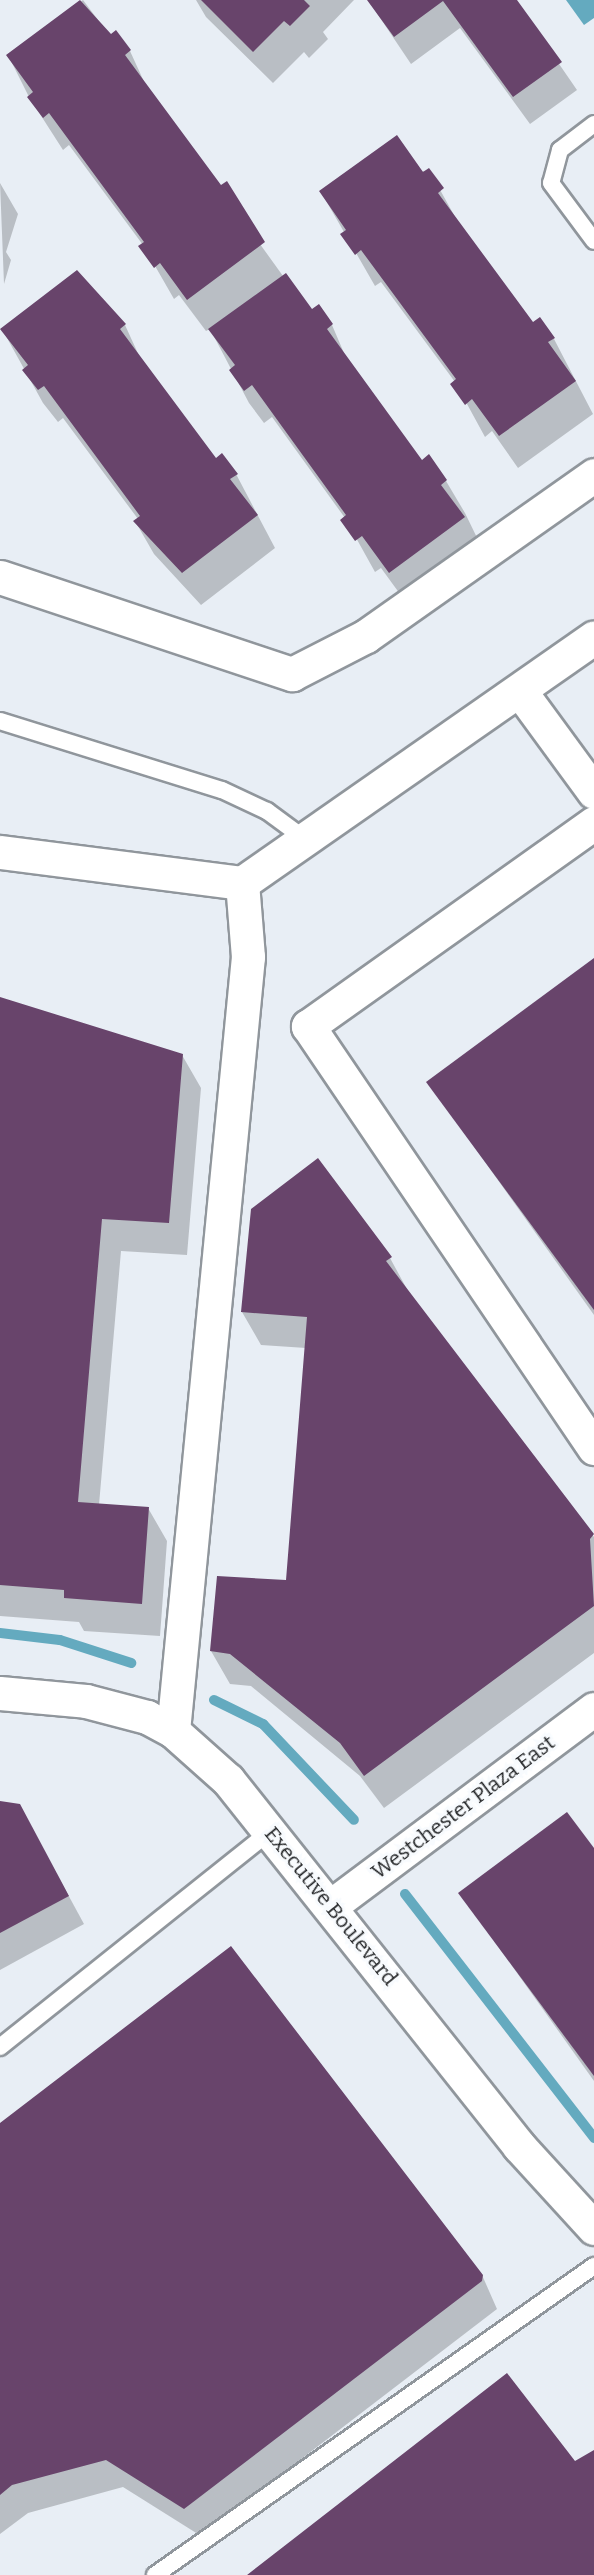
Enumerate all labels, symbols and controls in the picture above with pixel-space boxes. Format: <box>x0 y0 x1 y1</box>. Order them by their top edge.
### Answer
street label: Westchester Plaza East <box>366 1730 560 1884</box>
street label: Executive Boulevard <box>259 1822 403 1990</box>

